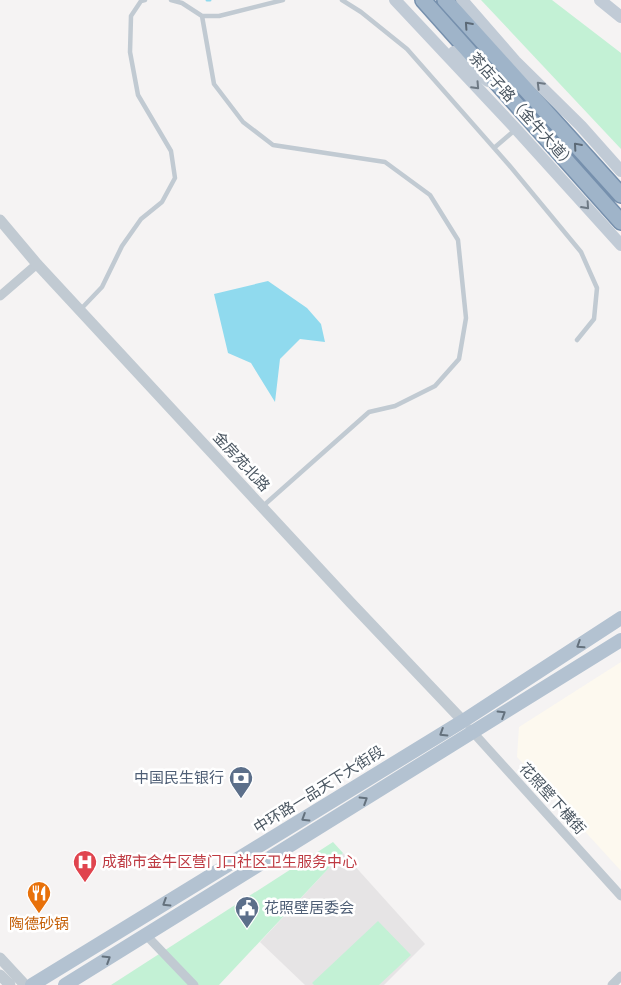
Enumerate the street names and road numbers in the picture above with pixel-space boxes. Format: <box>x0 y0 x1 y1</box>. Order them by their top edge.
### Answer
street label: 茶店子路（金牛大道） <box>466 50 579 172</box>
street label: 金房苑北路 <box>210 428 274 495</box>
street label: 中环路一品天下大街段 <box>251 743 387 836</box>
street label: 花照壁下横街 <box>516 760 588 837</box>

